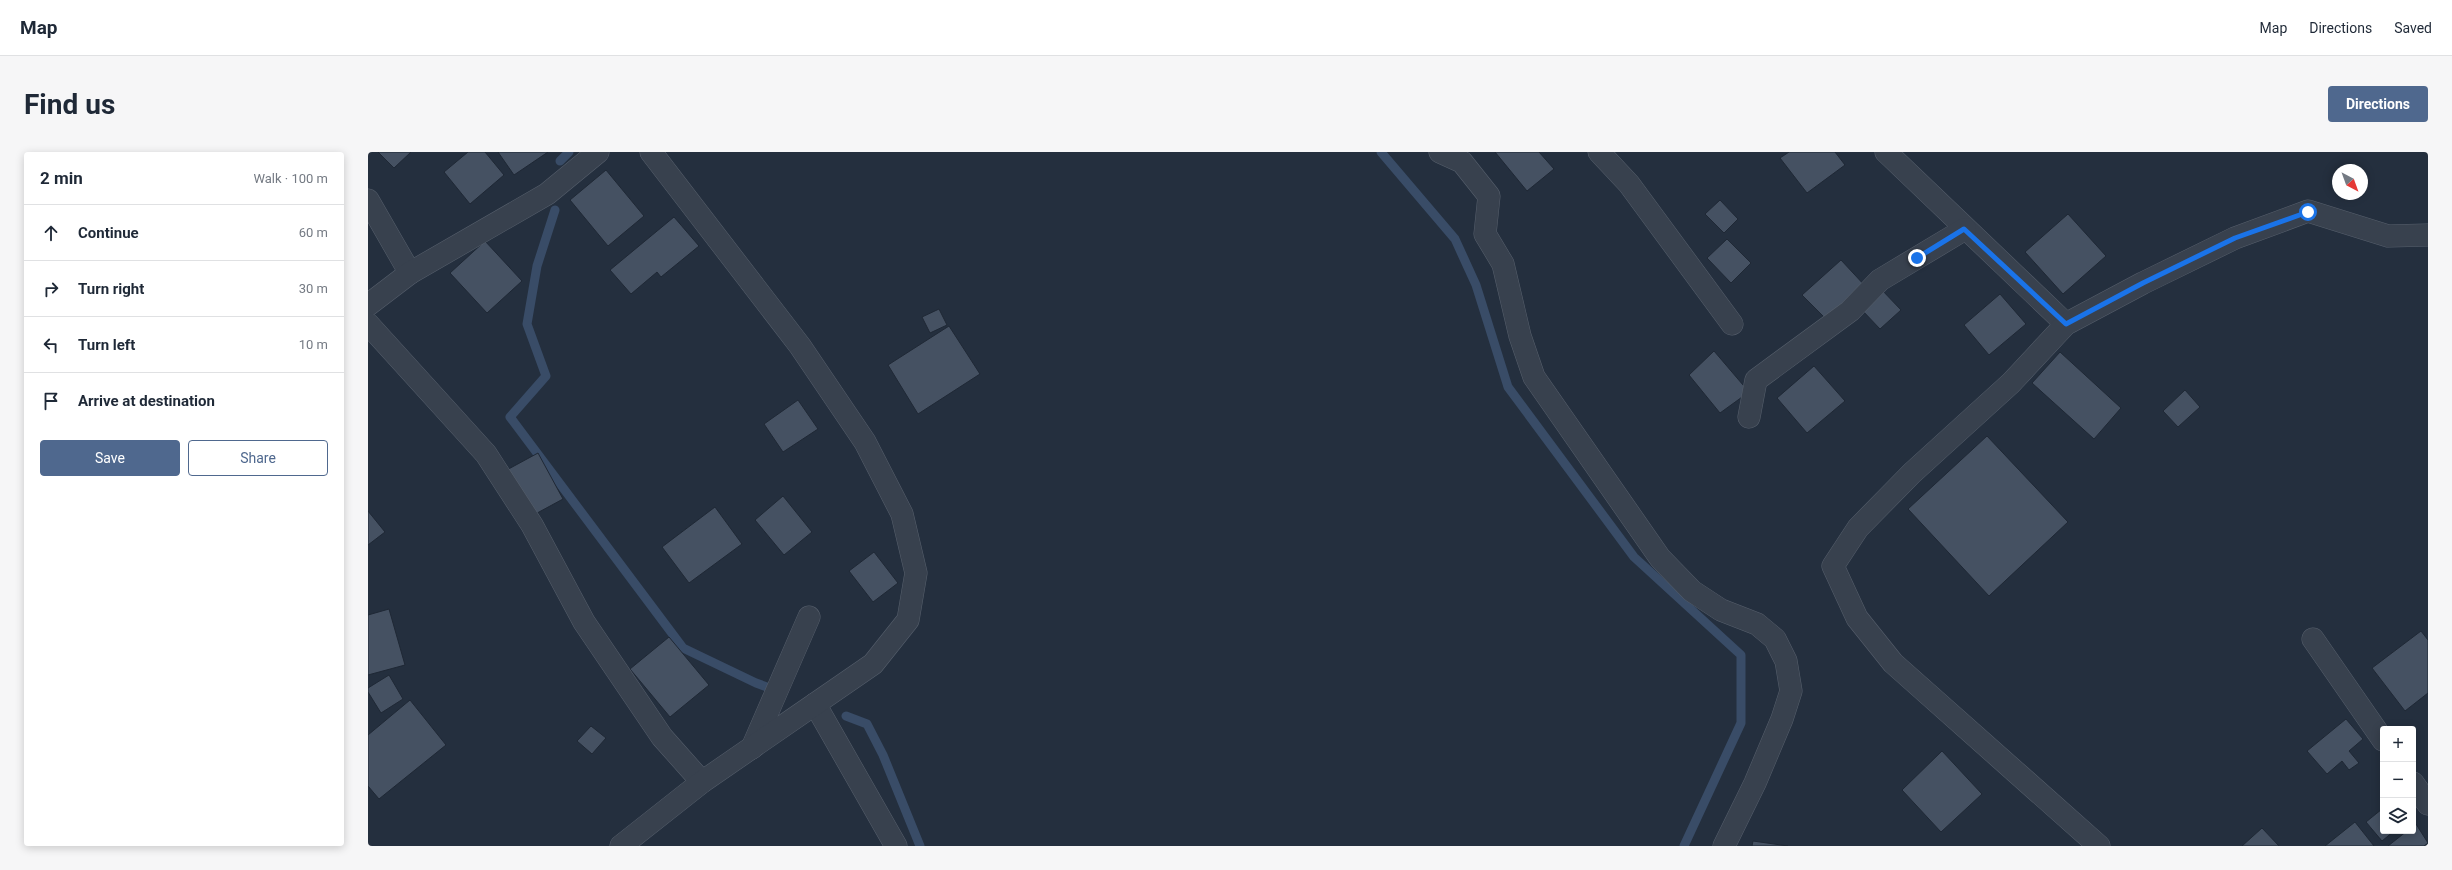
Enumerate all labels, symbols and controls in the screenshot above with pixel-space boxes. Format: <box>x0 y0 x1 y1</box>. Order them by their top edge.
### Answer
text: Map <box>20 16 58 39</box>
text: Map <box>2260 20 2287 36</box>
text: Directions <box>2309 20 2372 36</box>
text: Saved <box>2394 20 2432 36</box>
button: Directions <box>2328 86 2428 122</box>
text: Find us <box>24 88 115 121</box>
north arrow <box>2332 164 2368 200</box>
text: 2 min <box>40 168 83 188</box>
text: Walk · 100 m <box>253 171 328 186</box>
route start <box>2299 203 2317 221</box>
icon: ahead <box>40 222 62 244</box>
text: Continue <box>78 224 139 242</box>
text: 60 m <box>299 225 328 240</box>
route end <box>1908 249 1926 267</box>
icon: right <box>40 278 62 300</box>
text: Turn right <box>78 280 144 298</box>
text: 30 m <box>299 281 328 296</box>
icon: left <box>40 334 62 356</box>
text: Turn left <box>78 336 135 354</box>
text: 10 m <box>299 337 328 352</box>
icon: arrive <box>40 390 62 412</box>
text: Arrive at destination <box>78 392 215 410</box>
button: Save <box>40 440 180 476</box>
button: Share <box>188 440 328 476</box>
map controls <box>2380 726 2416 834</box>
button: + <box>2380 726 2416 762</box>
button: − <box>2380 762 2416 798</box>
button: layers <box>2380 798 2416 834</box>

